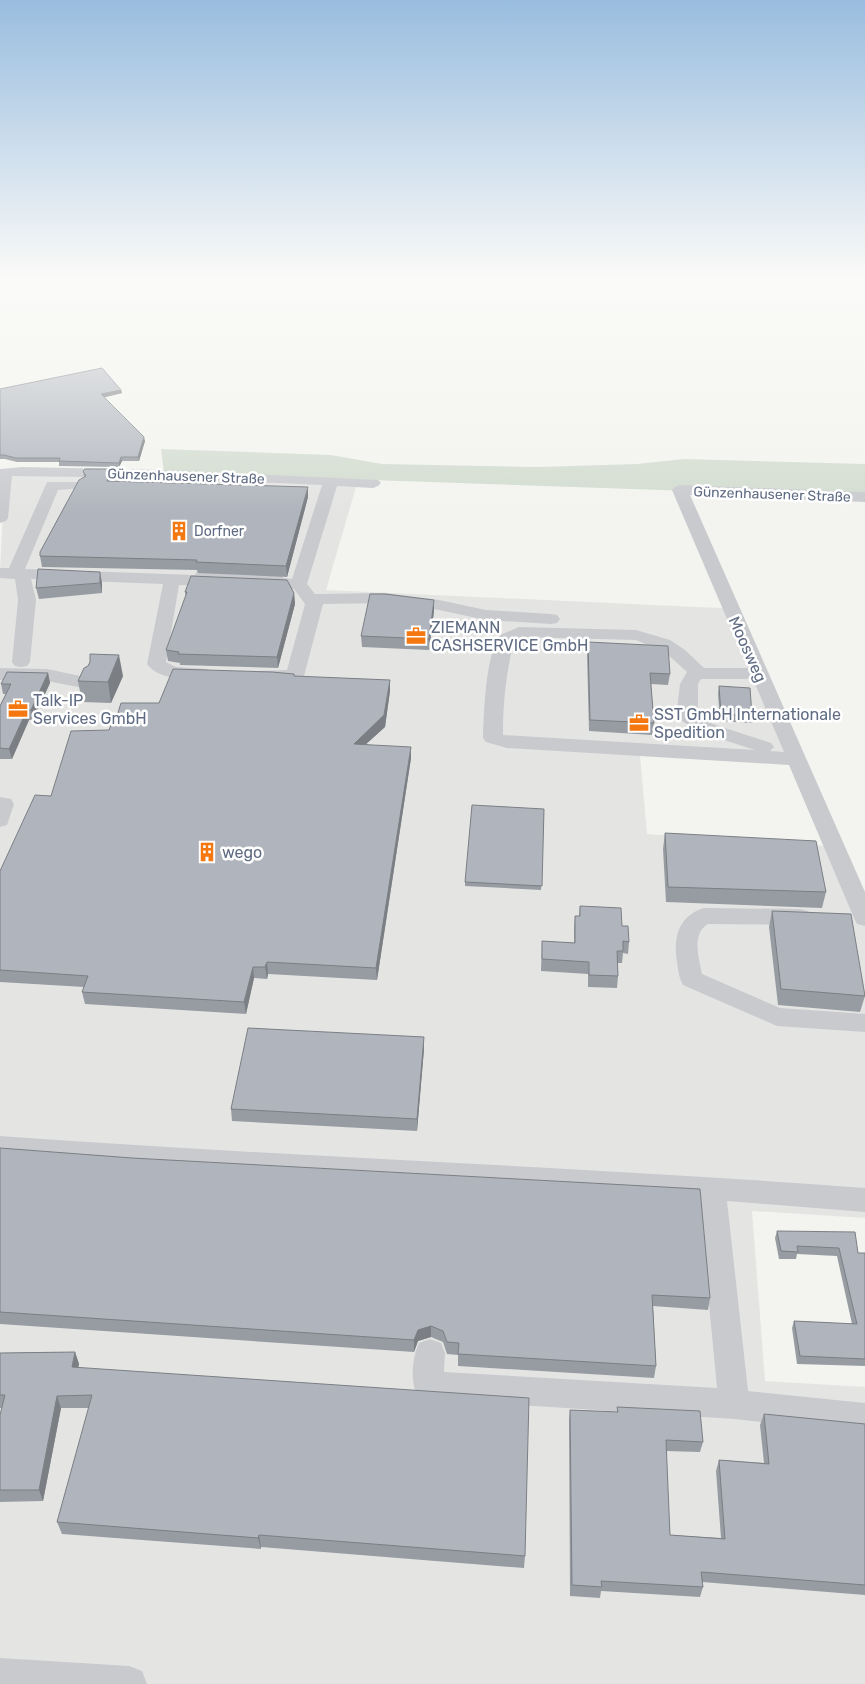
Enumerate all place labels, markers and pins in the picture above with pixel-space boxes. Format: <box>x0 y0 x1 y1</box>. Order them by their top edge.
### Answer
building icon: Dorfner <box>168 520 190 542</box>
place label: Dorfner <box>194 523 245 540</box>
place label: ZIEMANN CASHSERVICE GmbH <box>431 618 588 655</box>
office icon: ZIEMANN CASHSERVICE GmbH <box>405 625 427 647</box>
place label: Talk-IP Services GmbH <box>33 691 147 728</box>
office icon: Talk-IP Services GmbH <box>7 698 29 720</box>
place label: SST GmbH Internationale Spedition <box>654 705 841 742</box>
office icon: SST GmbH Internationale Spedition <box>628 712 650 734</box>
building icon: wego <box>196 841 218 863</box>
place label: wego <box>222 843 262 862</box>

